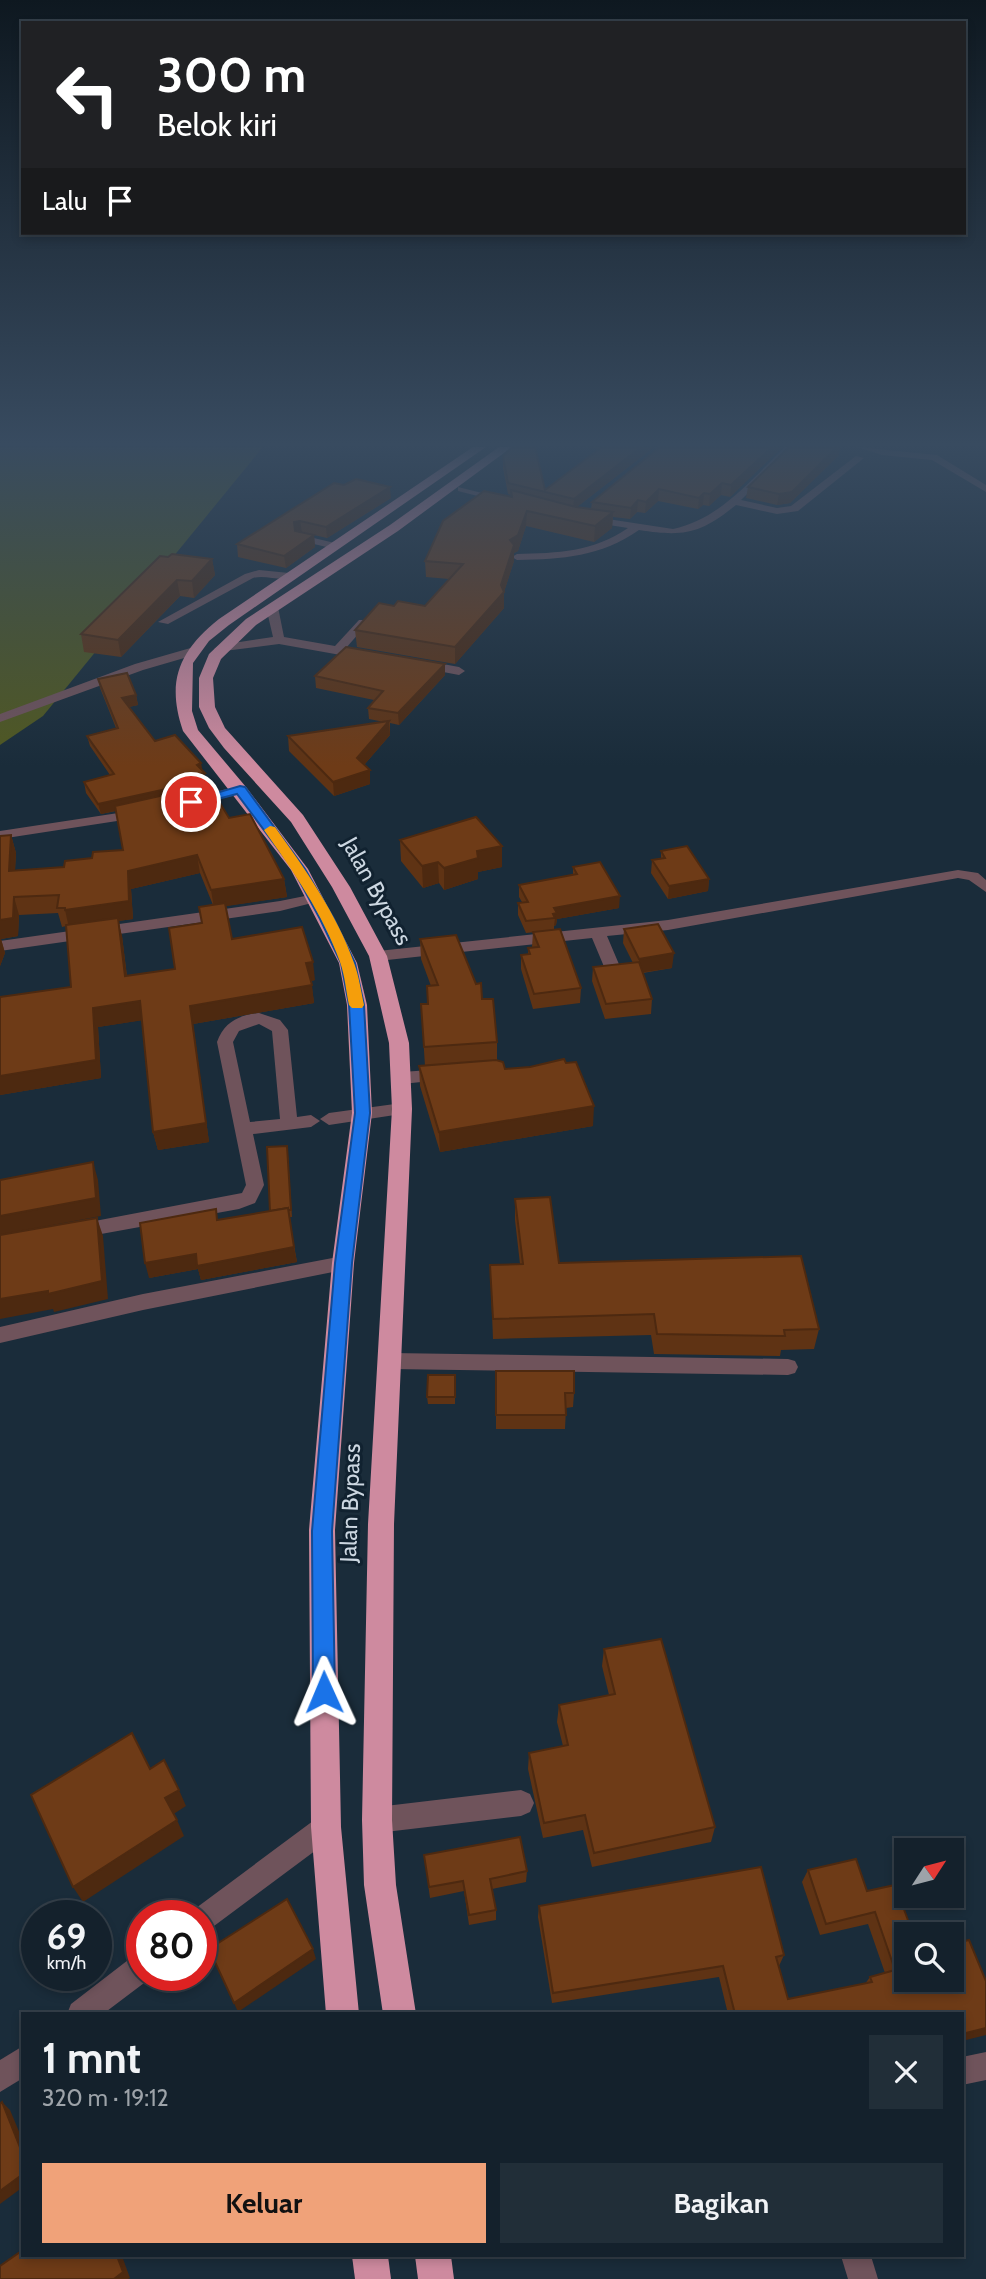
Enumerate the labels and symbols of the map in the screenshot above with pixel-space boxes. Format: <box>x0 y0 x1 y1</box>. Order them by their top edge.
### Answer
pin <box>161 772 221 832</box>
street label: Jalan Bypass <box>335 831 418 950</box>
street label: Jalan Bypass <box>334 1443 366 1564</box>
position arrow <box>287 1655 361 1729</box>
north arrow <box>894 1838 964 1908</box>
speed limit sign: 80 <box>126 1900 217 1991</box>

